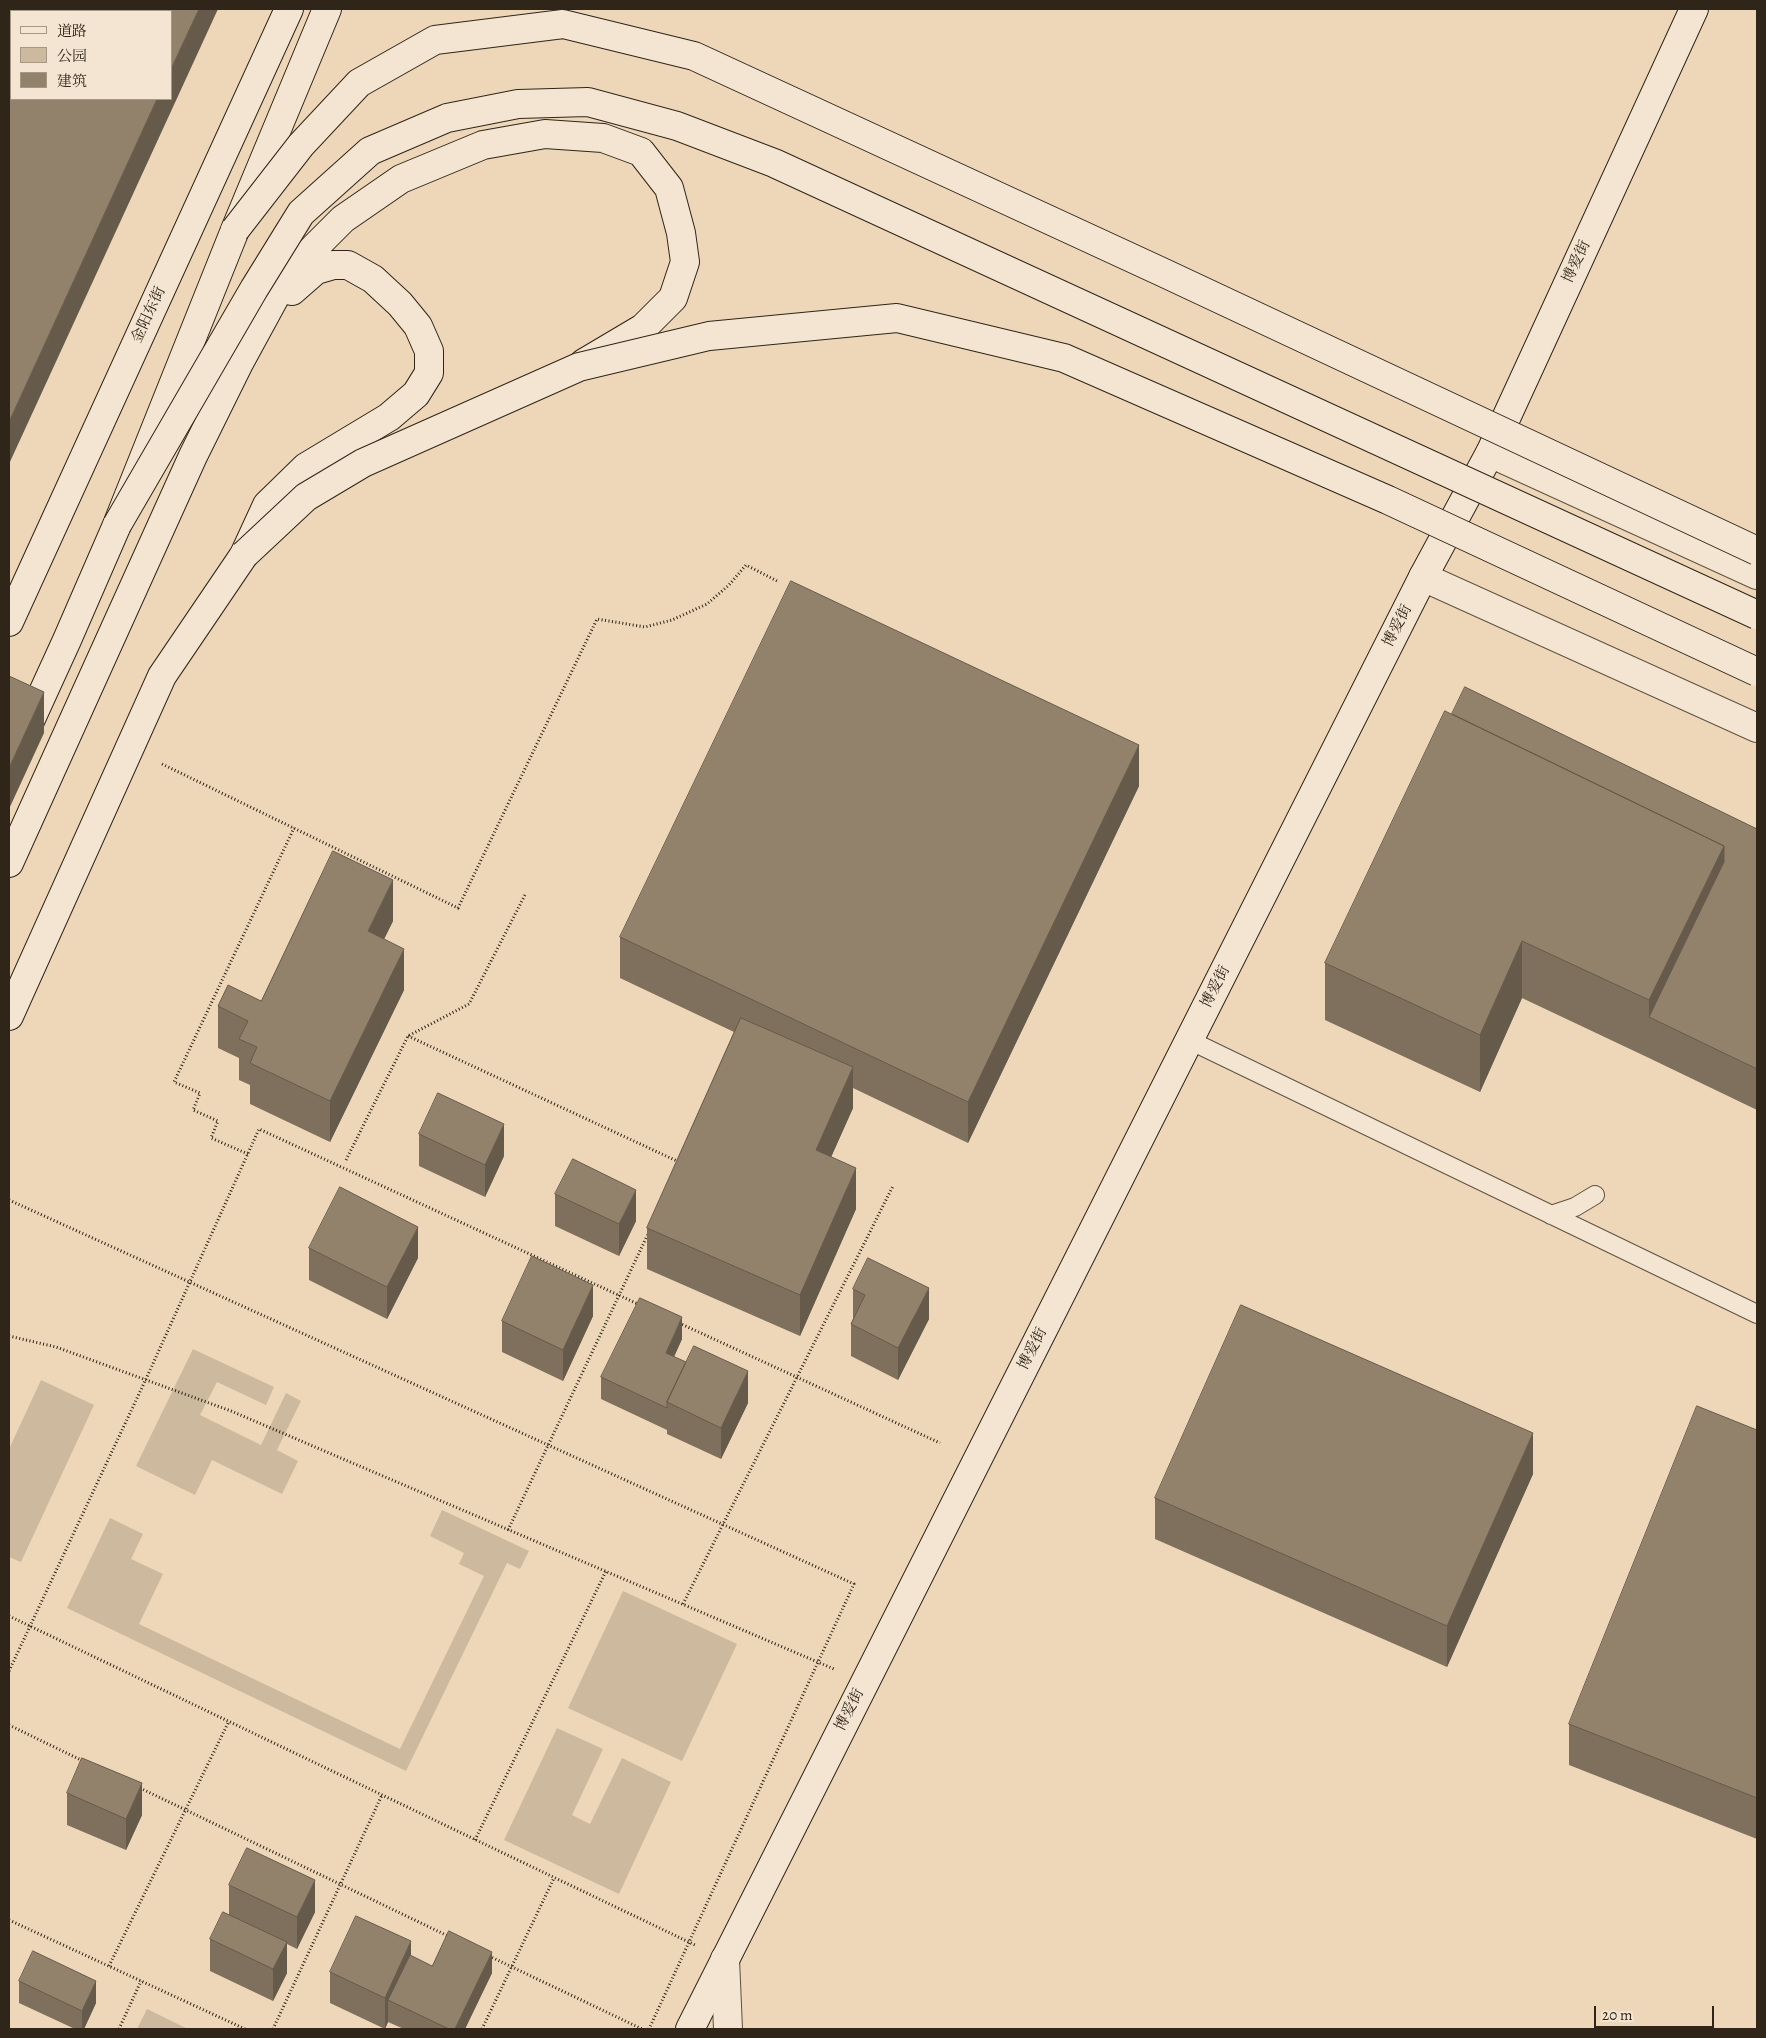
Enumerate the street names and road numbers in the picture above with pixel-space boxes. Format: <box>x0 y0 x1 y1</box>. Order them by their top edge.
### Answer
street label: 博爱街 <box>1559 238 1595 286</box>
street label: 金阳东街 <box>128 284 170 346</box>
street label: 博爱街 <box>1380 602 1416 650</box>
street label: 博爱街 <box>1198 963 1234 1011</box>
street label: 博爱街 <box>1015 1325 1051 1373</box>
street label: 博爱街 <box>832 1686 868 1734</box>

